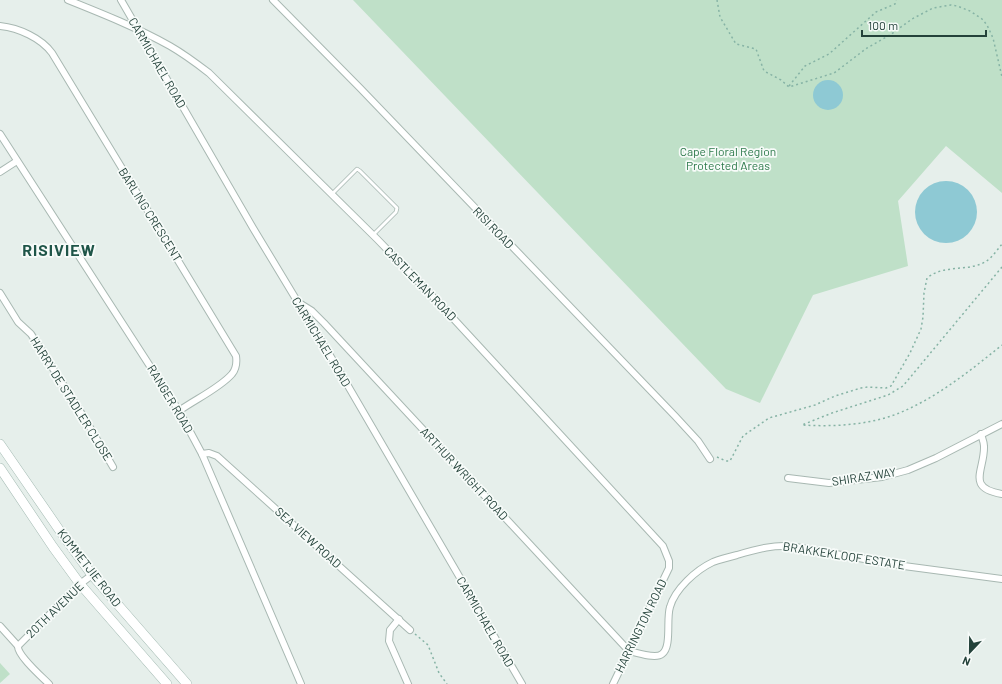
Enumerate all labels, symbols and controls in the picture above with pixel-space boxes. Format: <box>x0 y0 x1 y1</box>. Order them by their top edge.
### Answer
scale bar <box>862 12 986 38</box>
street label: CARMICHAEL ROAD <box>126 15 189 110</box>
text: 100 m <box>868 18 898 32</box>
park label: Cape Floral Region Protected Areas <box>680 144 776 172</box>
street label: BARLING CRESCENT <box>116 165 186 264</box>
street label: RISI ROAD <box>470 204 517 251</box>
district label: RISIVIEW <box>22 240 96 259</box>
street label: CASTLEMAN ROAD <box>382 243 460 323</box>
street label: CARMICHAEL ROAD <box>290 294 354 389</box>
street label: HARRY DE STADLER CLOSE <box>28 334 116 463</box>
street label: RANGER ROAD <box>145 362 197 435</box>
street label: ARTHUR WRIGHT ROAD <box>418 424 511 523</box>
street label: SHIRAZ WAY <box>831 464 897 488</box>
street label: SEA VIEW ROAD <box>273 504 345 571</box>
street label: KOMMETJIE ROAD <box>55 526 124 609</box>
street label: BRAKKEKLOOF ESTATE <box>782 538 906 572</box>
street label: CARMICHAEL ROAD <box>454 574 517 669</box>
street label: HARRINGTON ROAD <box>611 577 669 675</box>
street label: 20TH AVENUE <box>23 578 86 640</box>
north arrow <box>950 632 990 672</box>
text: N <box>960 654 972 669</box>

